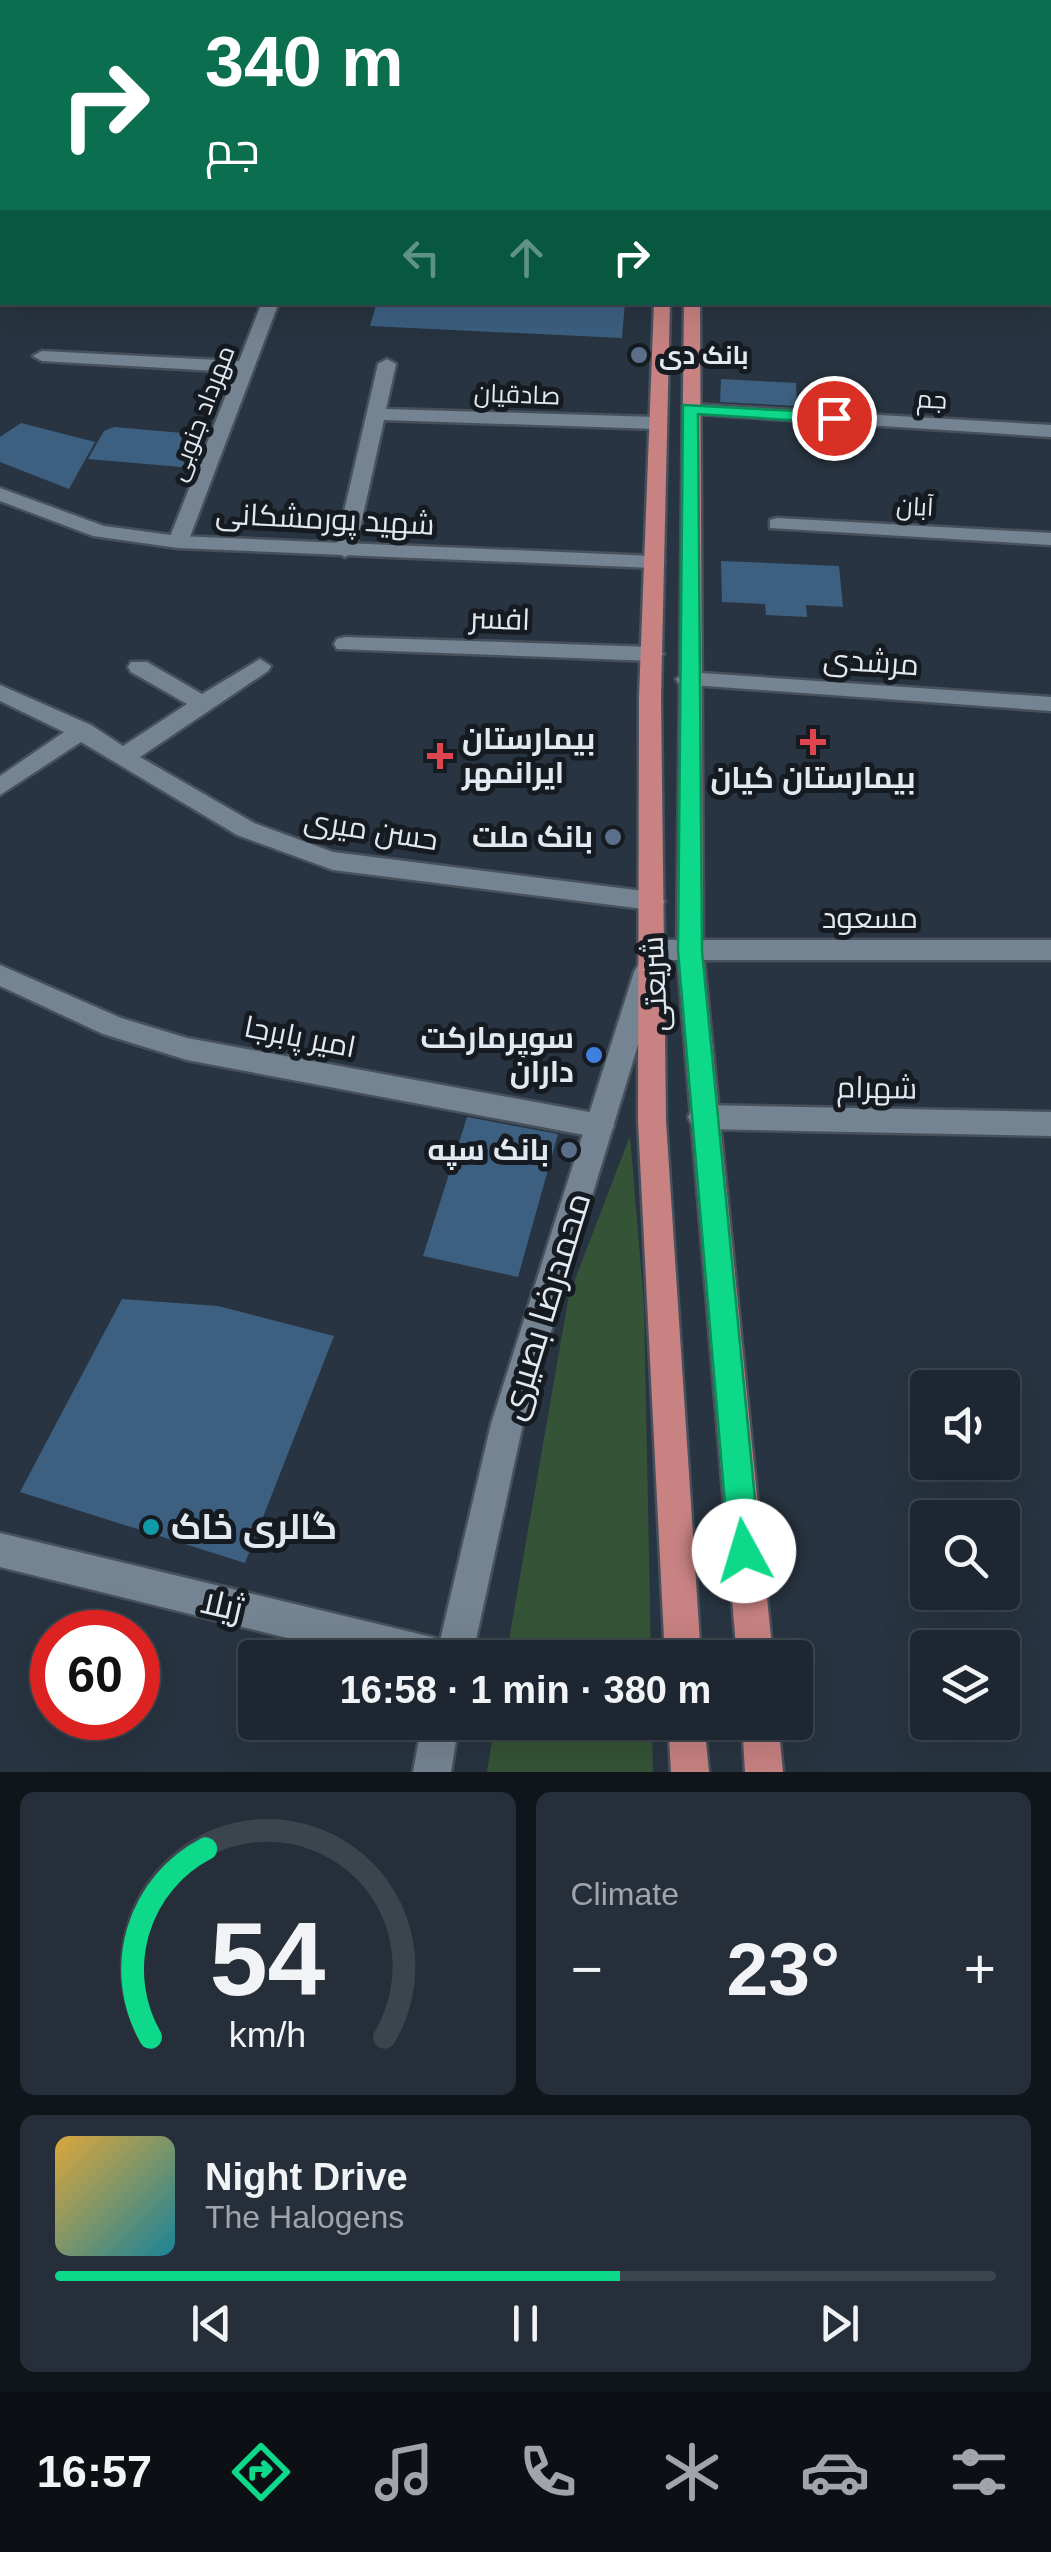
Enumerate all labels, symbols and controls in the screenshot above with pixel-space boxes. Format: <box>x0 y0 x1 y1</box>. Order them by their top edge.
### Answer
text: 340 m <box>205 23 403 101</box>
icon: right <box>40 40 170 170</box>
text: جم <box>205 123 260 174</box>
icon: left <box>394 230 449 285</box>
icon: ahead <box>499 230 554 285</box>
icon: right <box>604 230 659 285</box>
place label: بانک دی <box>659 341 749 370</box>
street label: مهرداد جنوبی <box>162 342 241 485</box>
marker: بانک دی <box>628 344 650 366</box>
pin <box>792 376 877 461</box>
street label: صادقیان <box>473 378 561 411</box>
street label: جم <box>916 384 948 418</box>
icon: arrive <box>807 391 862 446</box>
street label: آبان <box>896 491 935 522</box>
street label: شهید پورمشکانی <box>215 496 435 544</box>
street label: افسر <box>467 601 531 637</box>
street label: مرشدی <box>822 642 920 682</box>
place label: بیمارستان ایرانمهر <box>461 722 595 791</box>
marker: بیمارستان کیان <box>800 729 826 755</box>
marker: بیمارستان ایرانمهر <box>427 743 453 769</box>
place label: بیمارستان کیان <box>710 761 916 795</box>
street label: حسن میری <box>301 803 440 858</box>
place label: بانک ملت <box>472 820 593 854</box>
marker: بانک ملت <box>602 826 624 848</box>
street label: مسعود <box>822 901 918 935</box>
street label: شریعتی <box>636 935 675 1033</box>
street label: امیر پابرجا <box>241 1010 359 1066</box>
place label: سوپرمارکت داران <box>420 1021 574 1089</box>
marker: سوپرمارکت داران <box>583 1044 605 1066</box>
street label: شهرام <box>836 1070 918 1109</box>
place label: بانک سپه <box>427 1133 549 1170</box>
marker: بانک سپه <box>558 1139 580 1161</box>
street label: محمدرضا بصیری <box>491 1188 599 1425</box>
map controls <box>910 1370 1020 1740</box>
button: sound <box>910 1370 1020 1480</box>
position arrow <box>692 1499 796 1603</box>
button: search <box>910 1500 1020 1610</box>
place label: گالری خاک <box>171 1507 337 1548</box>
marker: گالری خاک <box>140 1516 162 1538</box>
street label: ژیلا <box>197 1581 248 1629</box>
speed limit sign: 60 <box>30 1610 160 1740</box>
button: layers <box>910 1630 1020 1740</box>
text: 16:58 · 1 min · 380 m <box>340 1669 711 1711</box>
text: Climate <box>571 1876 679 1912</box>
text: 54 <box>210 1901 326 2017</box>
text: 23° <box>727 1927 840 2011</box>
text: − <box>571 1938 603 2000</box>
text: + <box>964 1938 996 2000</box>
text: km/h <box>229 2015 306 2055</box>
text: Night Drive <box>205 2156 408 2198</box>
text: The Halogens <box>205 2199 404 2235</box>
icon: previous <box>184 2296 239 2351</box>
icon: pause <box>498 2296 553 2351</box>
icon: next <box>812 2296 867 2351</box>
icon: directions <box>226 2437 296 2507</box>
icon: music <box>369 2437 439 2507</box>
icon: phone <box>513 2437 583 2507</box>
icon: climate <box>657 2437 727 2507</box>
icon: car <box>800 2437 870 2507</box>
icon: filters <box>944 2437 1014 2507</box>
text: 16:57 <box>37 2446 152 2497</box>

